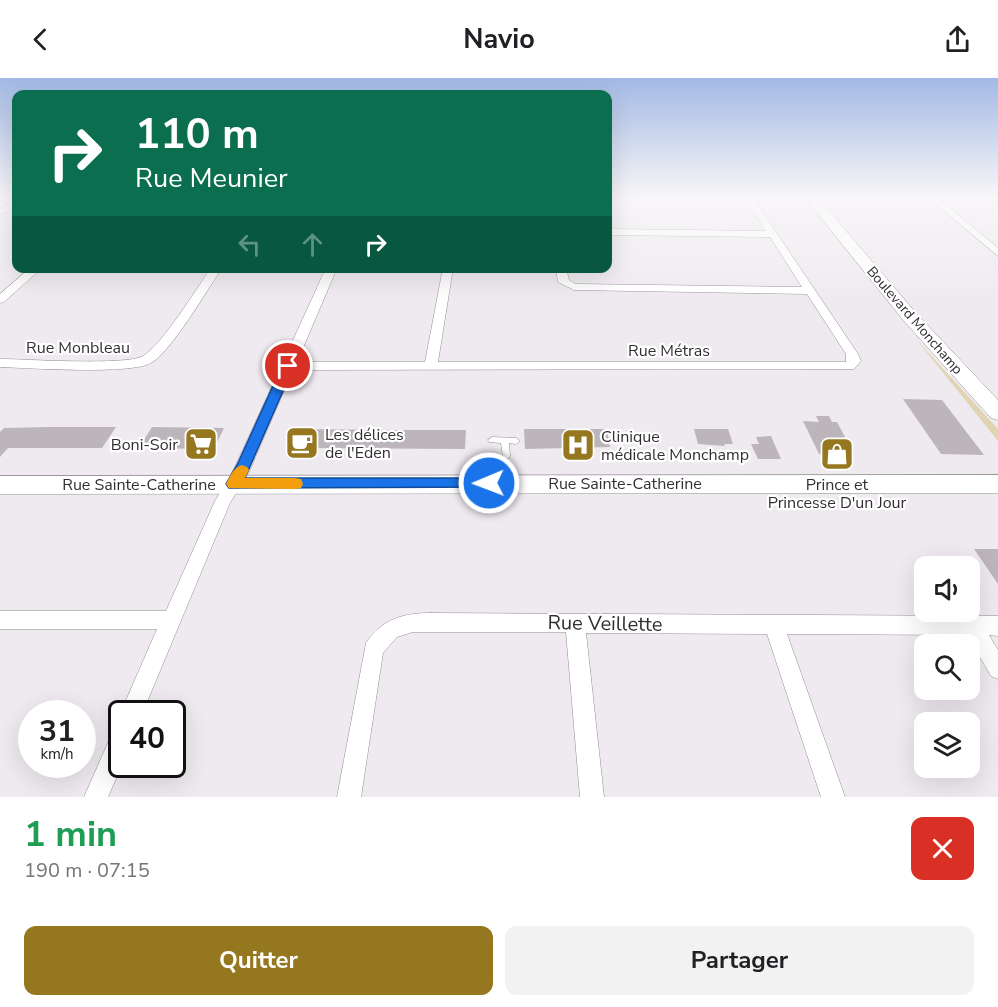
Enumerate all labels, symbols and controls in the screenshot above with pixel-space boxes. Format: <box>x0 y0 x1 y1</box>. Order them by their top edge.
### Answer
text: Navio <box>463 21 535 58</box>
icon: back <box>24 23 57 56</box>
icon: share <box>941 23 974 56</box>
text: 110 m <box>135 106 259 163</box>
icon: right <box>36 114 114 192</box>
text: Rue Meunier <box>135 160 288 197</box>
icon: left <box>233 228 266 261</box>
icon: ahead <box>296 228 329 261</box>
icon: right <box>359 228 392 261</box>
street label: Boulevard Monchamp <box>862 262 967 378</box>
street label: Rue Monbleau <box>26 337 130 359</box>
pin <box>262 340 313 391</box>
street label: Rue Métras <box>628 340 710 362</box>
icon: arrive <box>271 349 304 382</box>
place label: Les délices de l'Eden <box>325 424 404 464</box>
cafe icon: Les délices de l'Eden <box>284 425 320 461</box>
supermarket icon: Boni-Soir <box>183 426 219 462</box>
place label: Clinique médicale Monchamp <box>601 426 749 466</box>
hospital icon: Clinique médicale Monchamp <box>560 427 596 463</box>
place label: Boni-Soir <box>111 434 178 456</box>
shop icon: Prince et Princesse D'un Jour <box>819 436 855 472</box>
position arrow <box>457 451 521 515</box>
street label: Rue Sainte-Catherine <box>548 473 702 495</box>
street label: Rue Sainte-Catherine <box>62 474 216 496</box>
place label: Prince et Princesse D'un Jour <box>768 474 907 514</box>
map controls <box>914 556 980 778</box>
button: sound <box>914 556 980 622</box>
street label: Rue Veillette <box>547 609 663 638</box>
button: search <box>914 634 980 700</box>
speed limit sign: 40 <box>108 700 186 778</box>
text: 31 <box>39 711 75 752</box>
button: layers <box>914 712 980 778</box>
text: km/h <box>40 744 74 764</box>
text: 1 min <box>24 810 117 859</box>
button: close <box>911 817 974 880</box>
text: 190 m · 07:15 <box>24 857 150 884</box>
button: Quitter <box>24 926 493 995</box>
button: Partager <box>505 926 974 995</box>

